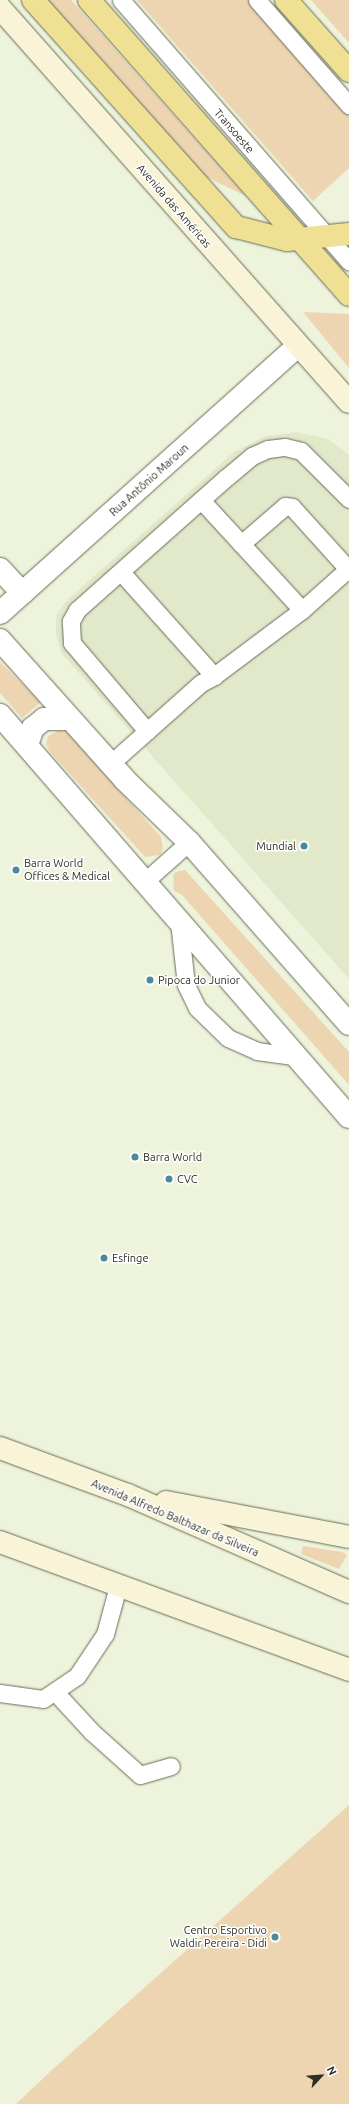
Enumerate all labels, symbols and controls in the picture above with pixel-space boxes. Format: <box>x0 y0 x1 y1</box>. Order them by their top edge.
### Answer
street label: Transoeste <box>211 106 257 156</box>
street label: Avenida das Américas <box>134 162 214 250</box>
street label: Rua Antônio Maroun <box>107 441 191 519</box>
place label: Mundial <box>256 839 296 853</box>
marker: Mundial <box>299 841 309 851</box>
place label: Barra World Offices & Medical <box>24 857 110 883</box>
marker: Barra World Offices & Medical <box>11 865 21 875</box>
place label: Pipoca do Junior <box>158 973 240 987</box>
marker: Pipoca do Junior <box>145 975 155 985</box>
place label: Barra World <box>143 1150 202 1164</box>
marker: Barra World <box>130 1152 140 1162</box>
place label: CVC <box>177 1172 198 1186</box>
marker: CVC <box>164 1174 174 1184</box>
place label: Esfinge <box>112 1251 148 1265</box>
marker: Esfinge <box>99 1253 109 1263</box>
street label: Avenida Alfredo Balthazar da Silveira <box>89 1477 261 1559</box>
place label: Centro Esportivo Waldir Pereira - Didi <box>170 1924 267 1950</box>
marker: Centro Esportivo Waldir Pereira - Didi <box>270 1932 280 1942</box>
north arrow <box>301 2056 341 2096</box>
text: N <box>325 2064 339 2077</box>

